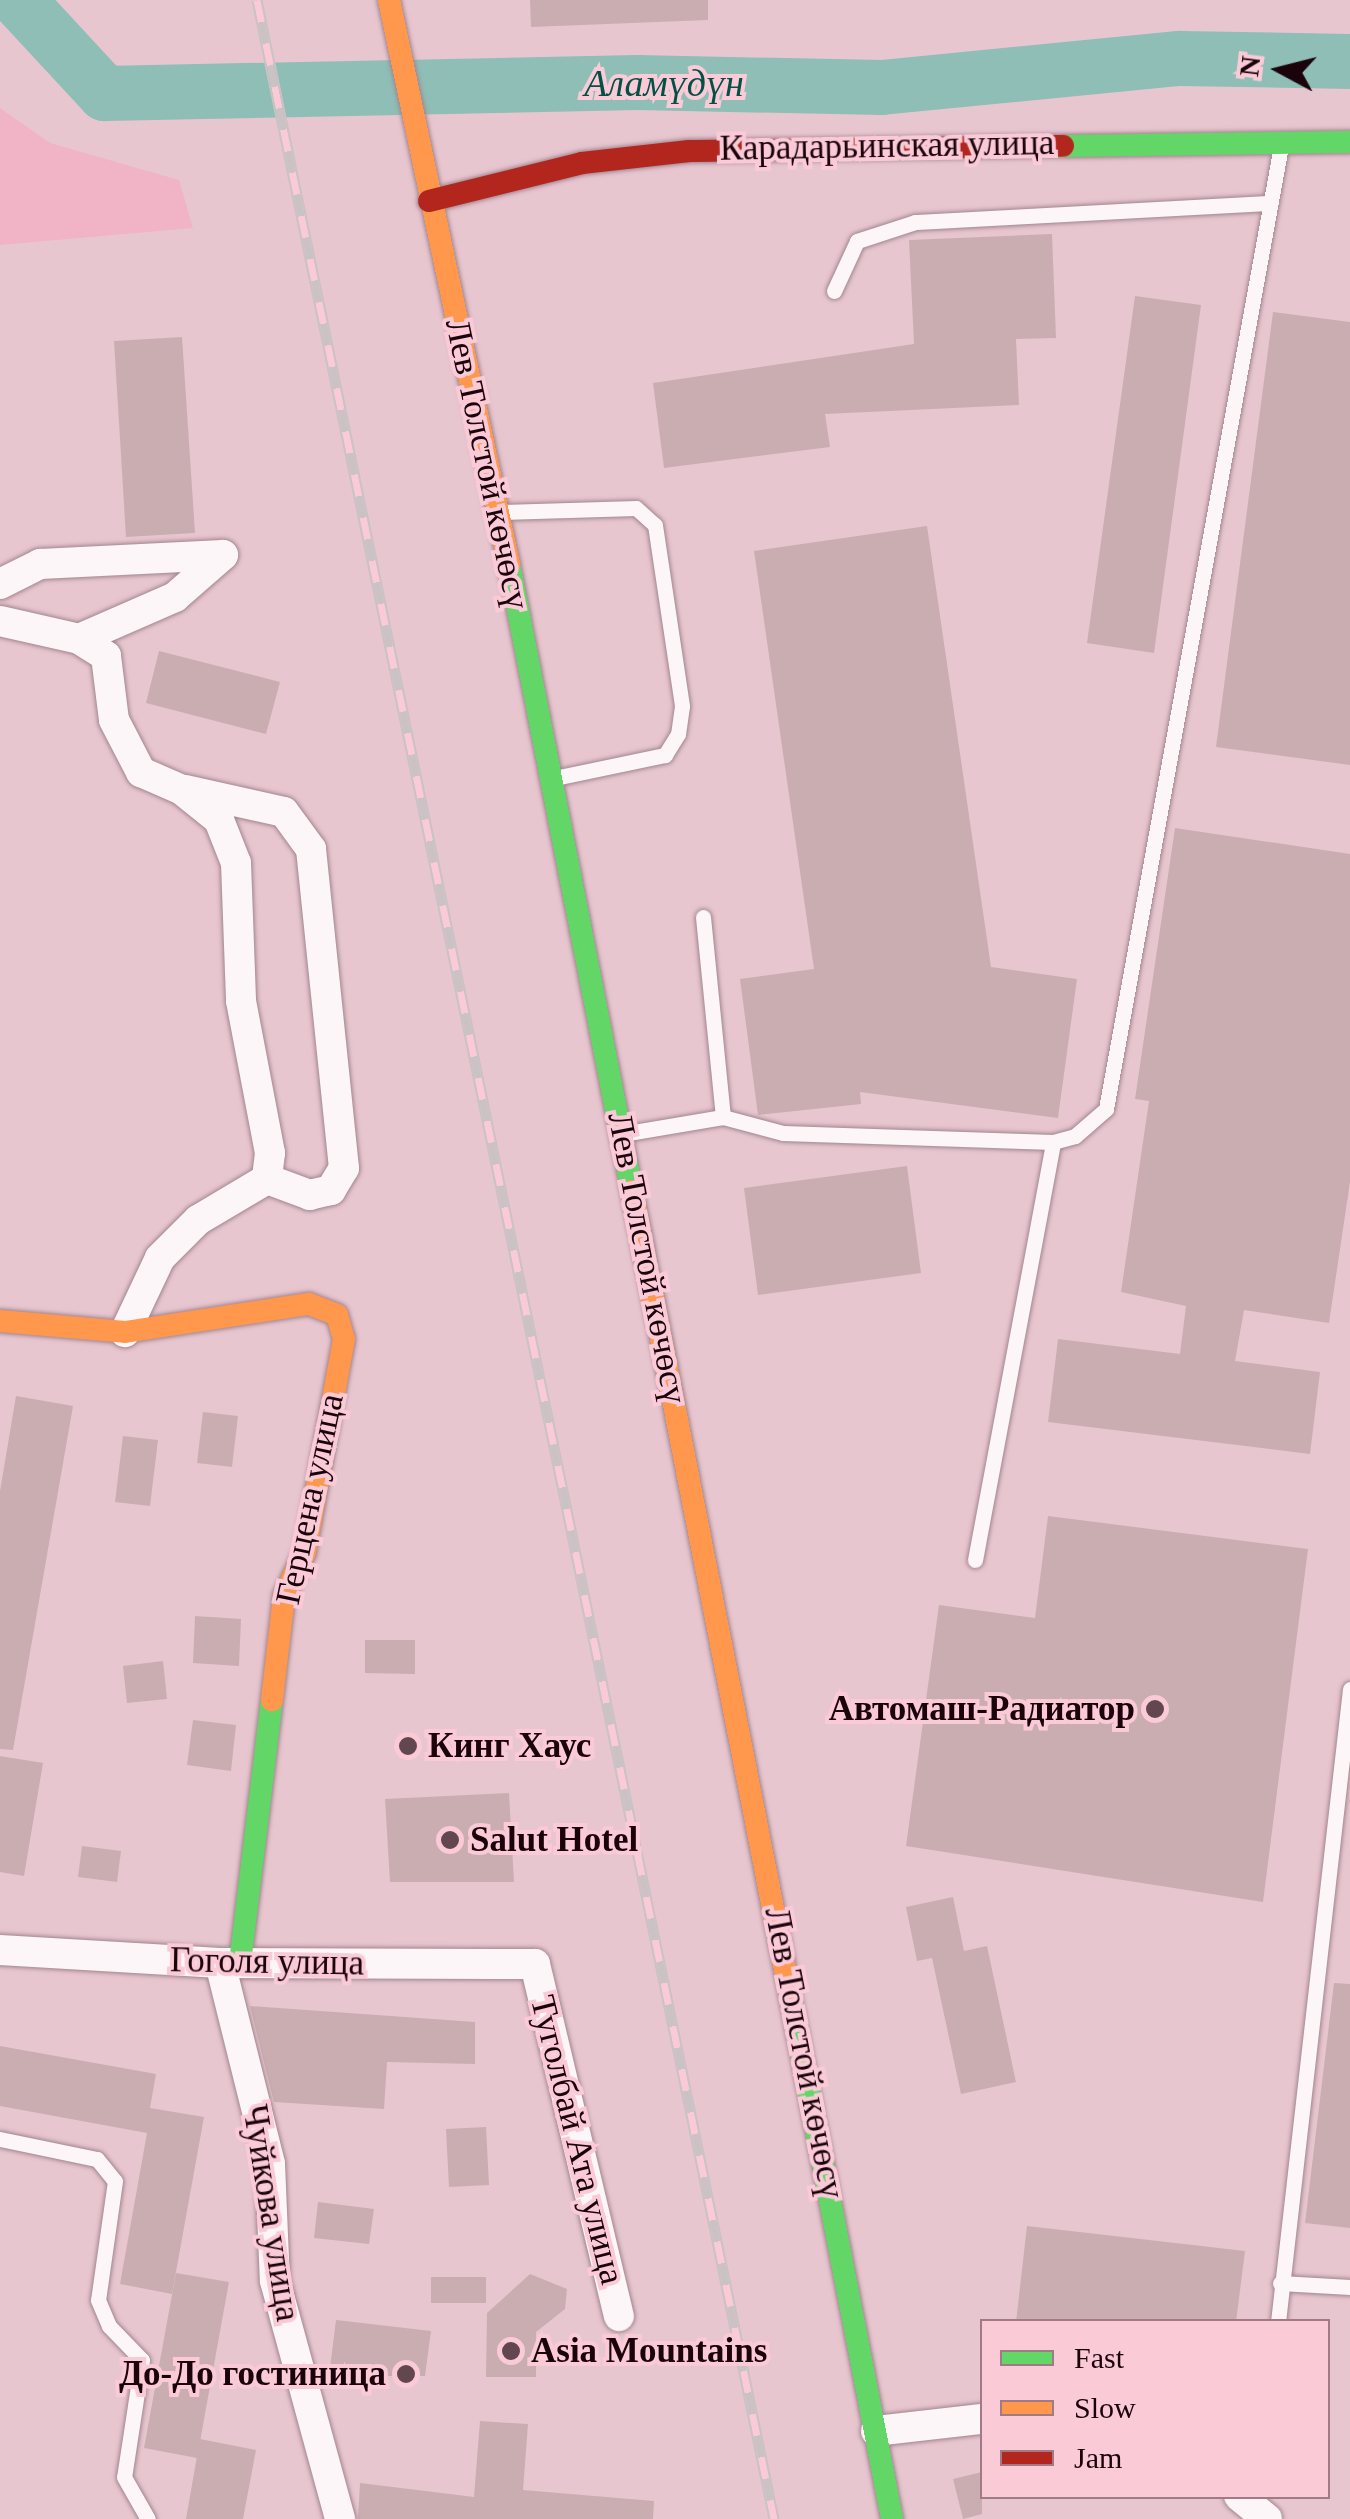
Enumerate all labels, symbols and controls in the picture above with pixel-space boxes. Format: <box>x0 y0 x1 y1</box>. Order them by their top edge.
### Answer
north arrow <box>1230 20 1330 120</box>
text: N <box>1233 54 1266 78</box>
water label: Аламүдүн <box>584 61 744 107</box>
street label: Карадарьинская улица <box>719 122 1055 170</box>
street label: Лев Толстой көчөсү <box>436 315 538 613</box>
street label: Лев Толстой көчөсү <box>598 1109 696 1407</box>
street label: Герцена улица <box>267 1390 353 1608</box>
place label: Автомаш-Радиатор <box>829 1688 1135 1730</box>
marker: Автомаш-Радиатор <box>1144 1698 1166 1720</box>
place label: Кинг Хаус <box>428 1725 591 1767</box>
marker: Кинг Хаус <box>397 1735 419 1757</box>
place label: Salut Hotel <box>470 1819 638 1861</box>
marker: Salut Hotel <box>439 1829 461 1851</box>
street label: Лев Толстой көчөсү <box>755 1904 853 2202</box>
street label: Гоголя улица <box>170 1939 364 1985</box>
street label: Туголбай Ата улица <box>521 1991 633 2289</box>
street label: Чуйкова улица <box>233 2102 309 2324</box>
legend <box>980 2319 1330 2499</box>
place label: Asia Mountains <box>531 2330 767 2372</box>
marker: Asia Mountains <box>500 2340 522 2362</box>
text: Fast <box>1074 2341 1124 2374</box>
place label: До-До гостиница <box>119 2353 386 2395</box>
marker: До-До гостиница <box>395 2363 417 2385</box>
text: Slow <box>1074 2391 1136 2424</box>
text: Jam <box>1074 2441 1122 2474</box>

